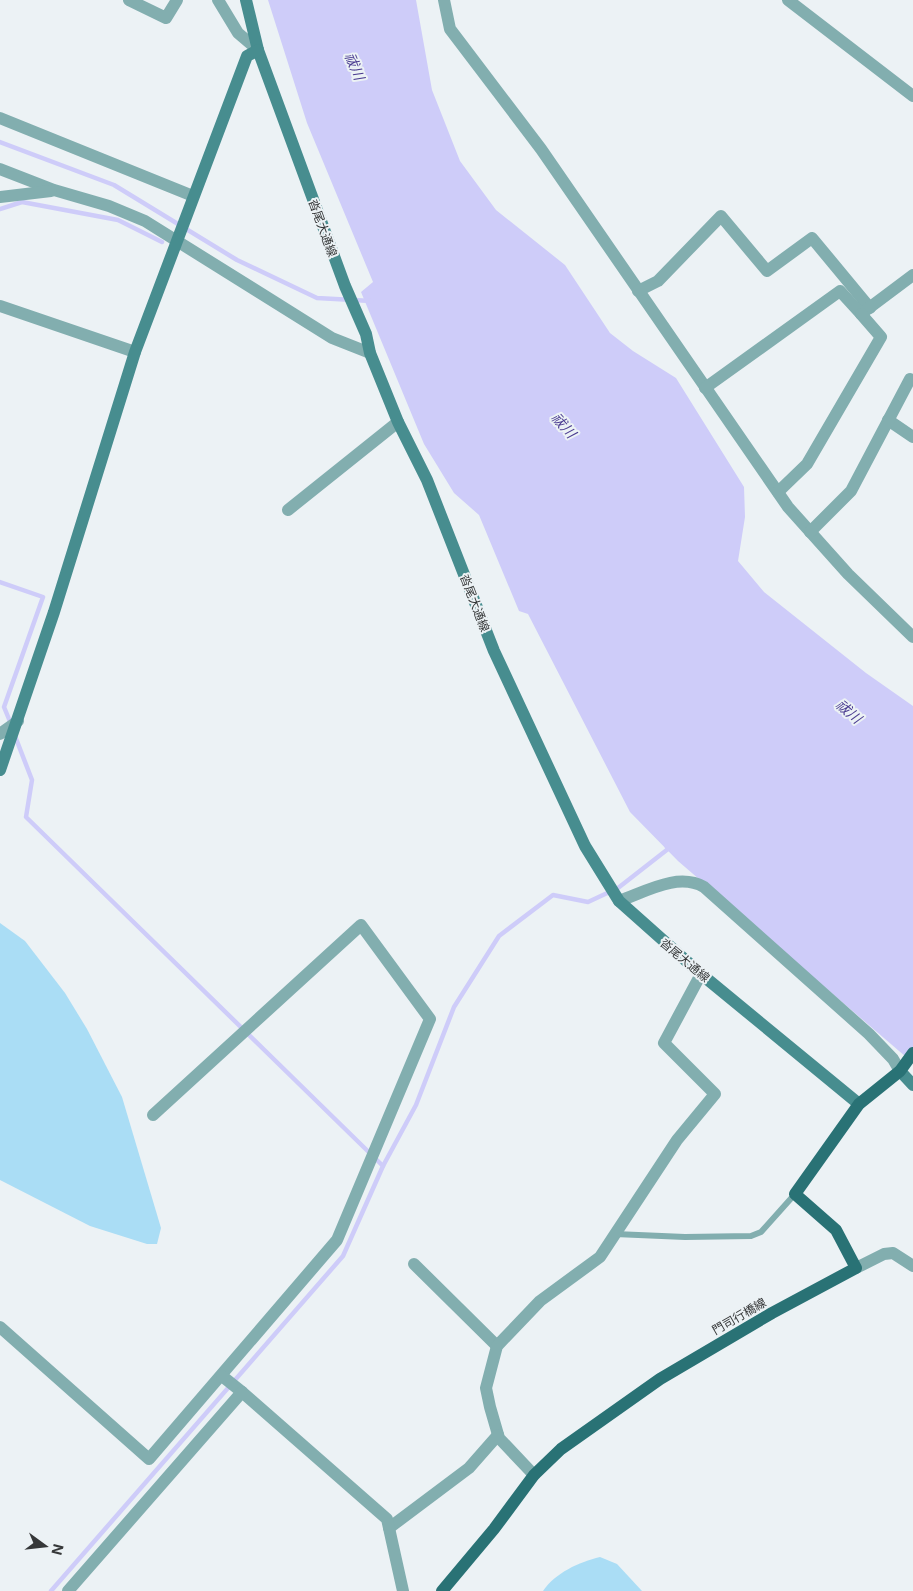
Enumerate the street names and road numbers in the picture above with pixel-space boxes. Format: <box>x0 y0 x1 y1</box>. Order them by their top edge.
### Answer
street label: 沓尾大通線 <box>306 197 340 259</box>
street label: 沓尾大通線 <box>457 572 493 634</box>
street label: 沓尾大通線 <box>657 935 713 985</box>
street label: 門司行橋線 <box>709 1295 769 1337</box>

